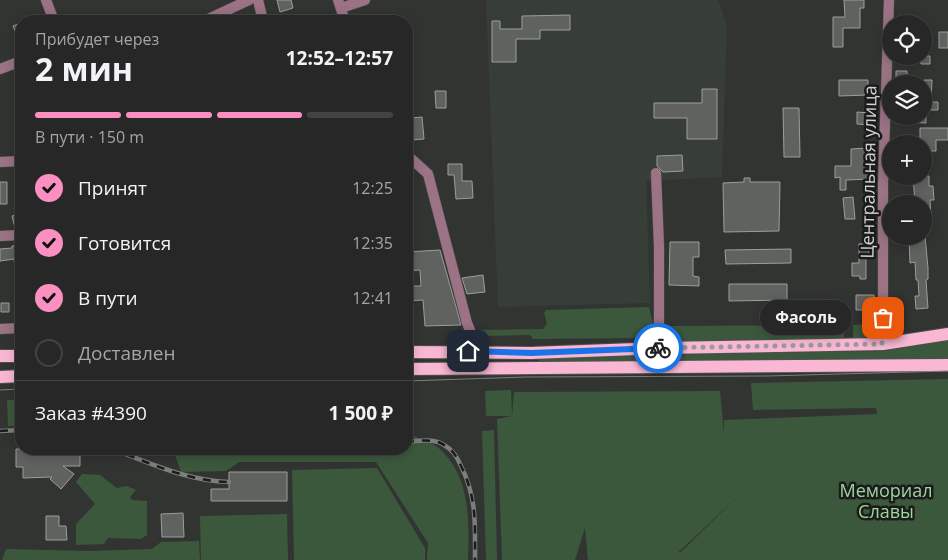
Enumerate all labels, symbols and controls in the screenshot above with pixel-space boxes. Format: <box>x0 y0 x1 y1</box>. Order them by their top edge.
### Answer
map controls <box>882 15 932 245</box>
button: locate <box>882 15 932 65</box>
text: Прибудет через <box>35 28 159 50</box>
text: 12:52–12:57 <box>286 45 393 71</box>
text: 2 мин <box>35 47 133 90</box>
button: layers <box>882 75 932 125</box>
street label: Центральная улица <box>854 85 882 259</box>
text: В пути · 150 m <box>35 126 144 148</box>
button: + <box>882 135 932 185</box>
icon: check <box>35 174 63 202</box>
text: Принят <box>78 175 147 201</box>
text: 12:25 <box>352 177 393 199</box>
button: − <box>882 195 932 245</box>
icon: check <box>35 229 63 257</box>
text: Готовится <box>78 230 171 256</box>
text: 12:35 <box>352 232 393 254</box>
icon: check <box>35 284 63 312</box>
text: В пути <box>78 285 138 311</box>
text: 12:41 <box>352 287 393 309</box>
pin <box>862 297 904 339</box>
callout: Фасоль <box>760 300 853 336</box>
icon: bag <box>869 304 897 332</box>
text: Фасоль <box>775 306 837 328</box>
courier <box>633 323 683 373</box>
pin <box>447 330 489 372</box>
icon: bike <box>644 334 672 362</box>
icon: home <box>454 337 482 365</box>
text: Доставлен <box>78 340 176 366</box>
text: Заказ #4390 <box>35 400 147 426</box>
text: 1 500 ₽ <box>329 400 393 426</box>
park label: Мемориал Славы <box>839 478 933 523</box>

